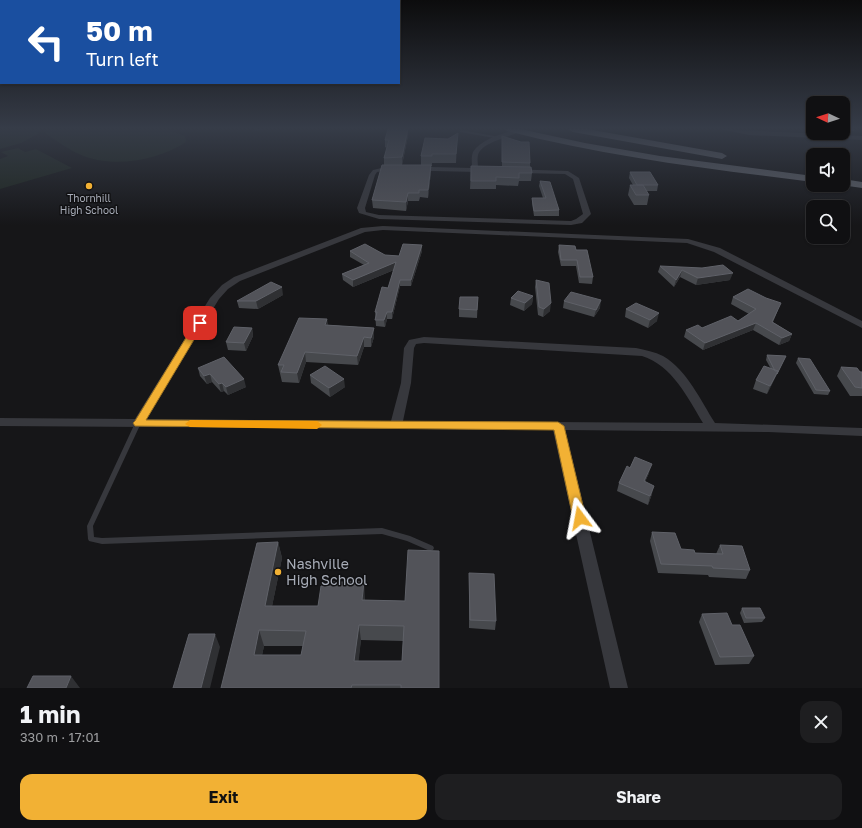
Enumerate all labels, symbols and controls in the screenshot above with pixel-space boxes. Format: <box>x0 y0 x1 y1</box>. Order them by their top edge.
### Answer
text: 50 m <box>86 14 153 47</box>
icon: left <box>20 16 72 68</box>
text: Turn left <box>86 48 159 70</box>
north arrow <box>806 96 850 140</box>
map controls <box>806 96 850 244</box>
button: sound <box>806 148 850 192</box>
marker: Thornhill High School <box>84 181 94 191</box>
place label: Thornhill High School <box>60 192 118 216</box>
button: search <box>806 200 850 244</box>
pin <box>183 306 217 340</box>
icon: arrive <box>189 312 211 334</box>
position arrow <box>559 497 601 539</box>
place label: Nashville High School <box>286 555 368 588</box>
marker: Nashville High School <box>273 567 283 577</box>
text: 1 min <box>20 699 80 728</box>
button: close <box>800 701 842 743</box>
text: 330 m · 17:01 <box>20 729 100 745</box>
button: Exit <box>20 774 427 820</box>
button: Share <box>435 774 842 820</box>

